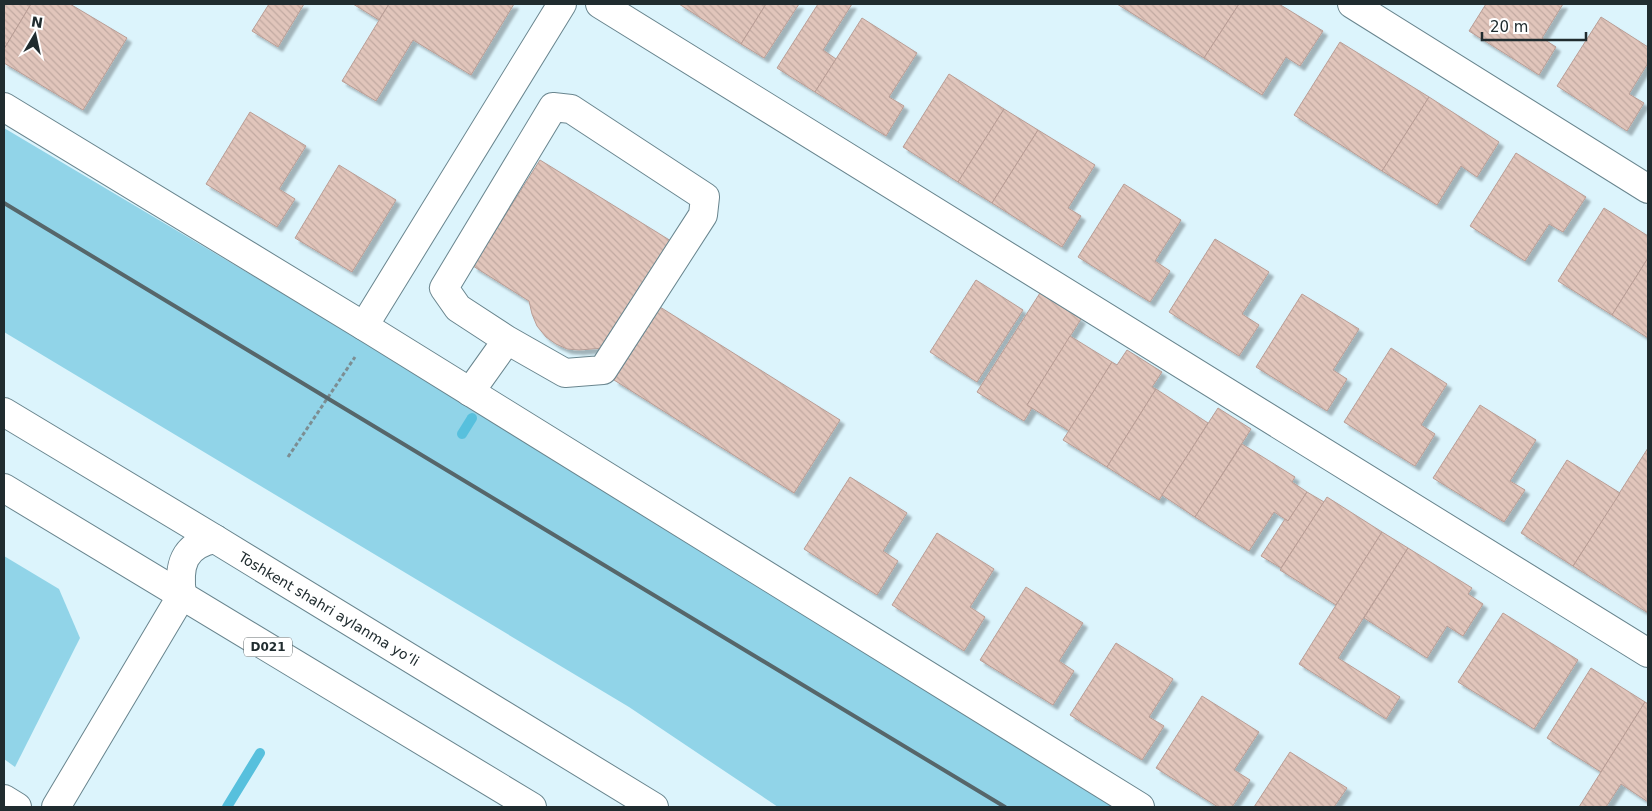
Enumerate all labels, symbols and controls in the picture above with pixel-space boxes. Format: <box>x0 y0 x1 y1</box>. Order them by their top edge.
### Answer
north arrow <box>10 10 60 60</box>
scale bar <box>1482 10 1586 42</box>
text: N <box>30 13 44 31</box>
text: 20 m <box>1490 18 1528 36</box>
street label: Toshkent shahri aylanma yoʻli <box>235 548 422 669</box>
road number: D021 <box>244 638 292 656</box>

